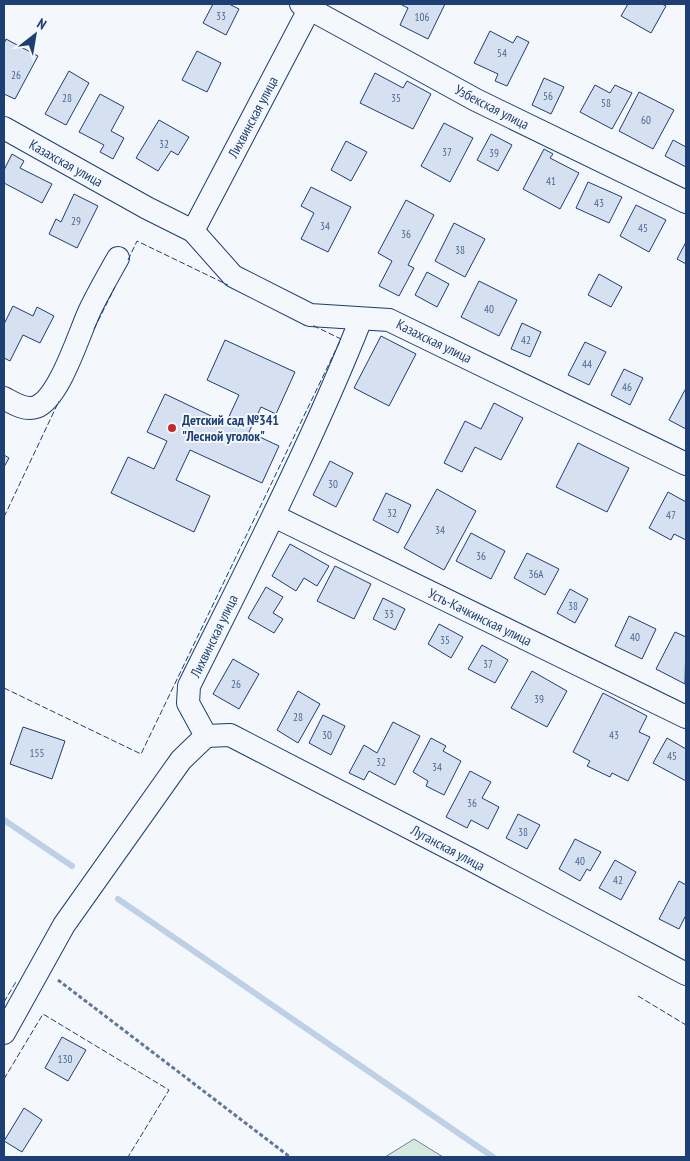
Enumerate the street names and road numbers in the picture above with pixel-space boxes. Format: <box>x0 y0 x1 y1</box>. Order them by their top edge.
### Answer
street label: Лихвинская улица <box>223 73 282 162</box>
street label: Узбекская улица <box>452 81 532 133</box>
street label: Казахская улица <box>26 135 106 191</box>
street label: Казахская улица <box>393 315 475 367</box>
street label: Усть-Качкинская улица <box>425 584 535 650</box>
street label: Лихвинская улица <box>186 592 242 681</box>
street label: Луганская улица <box>407 821 488 875</box>

